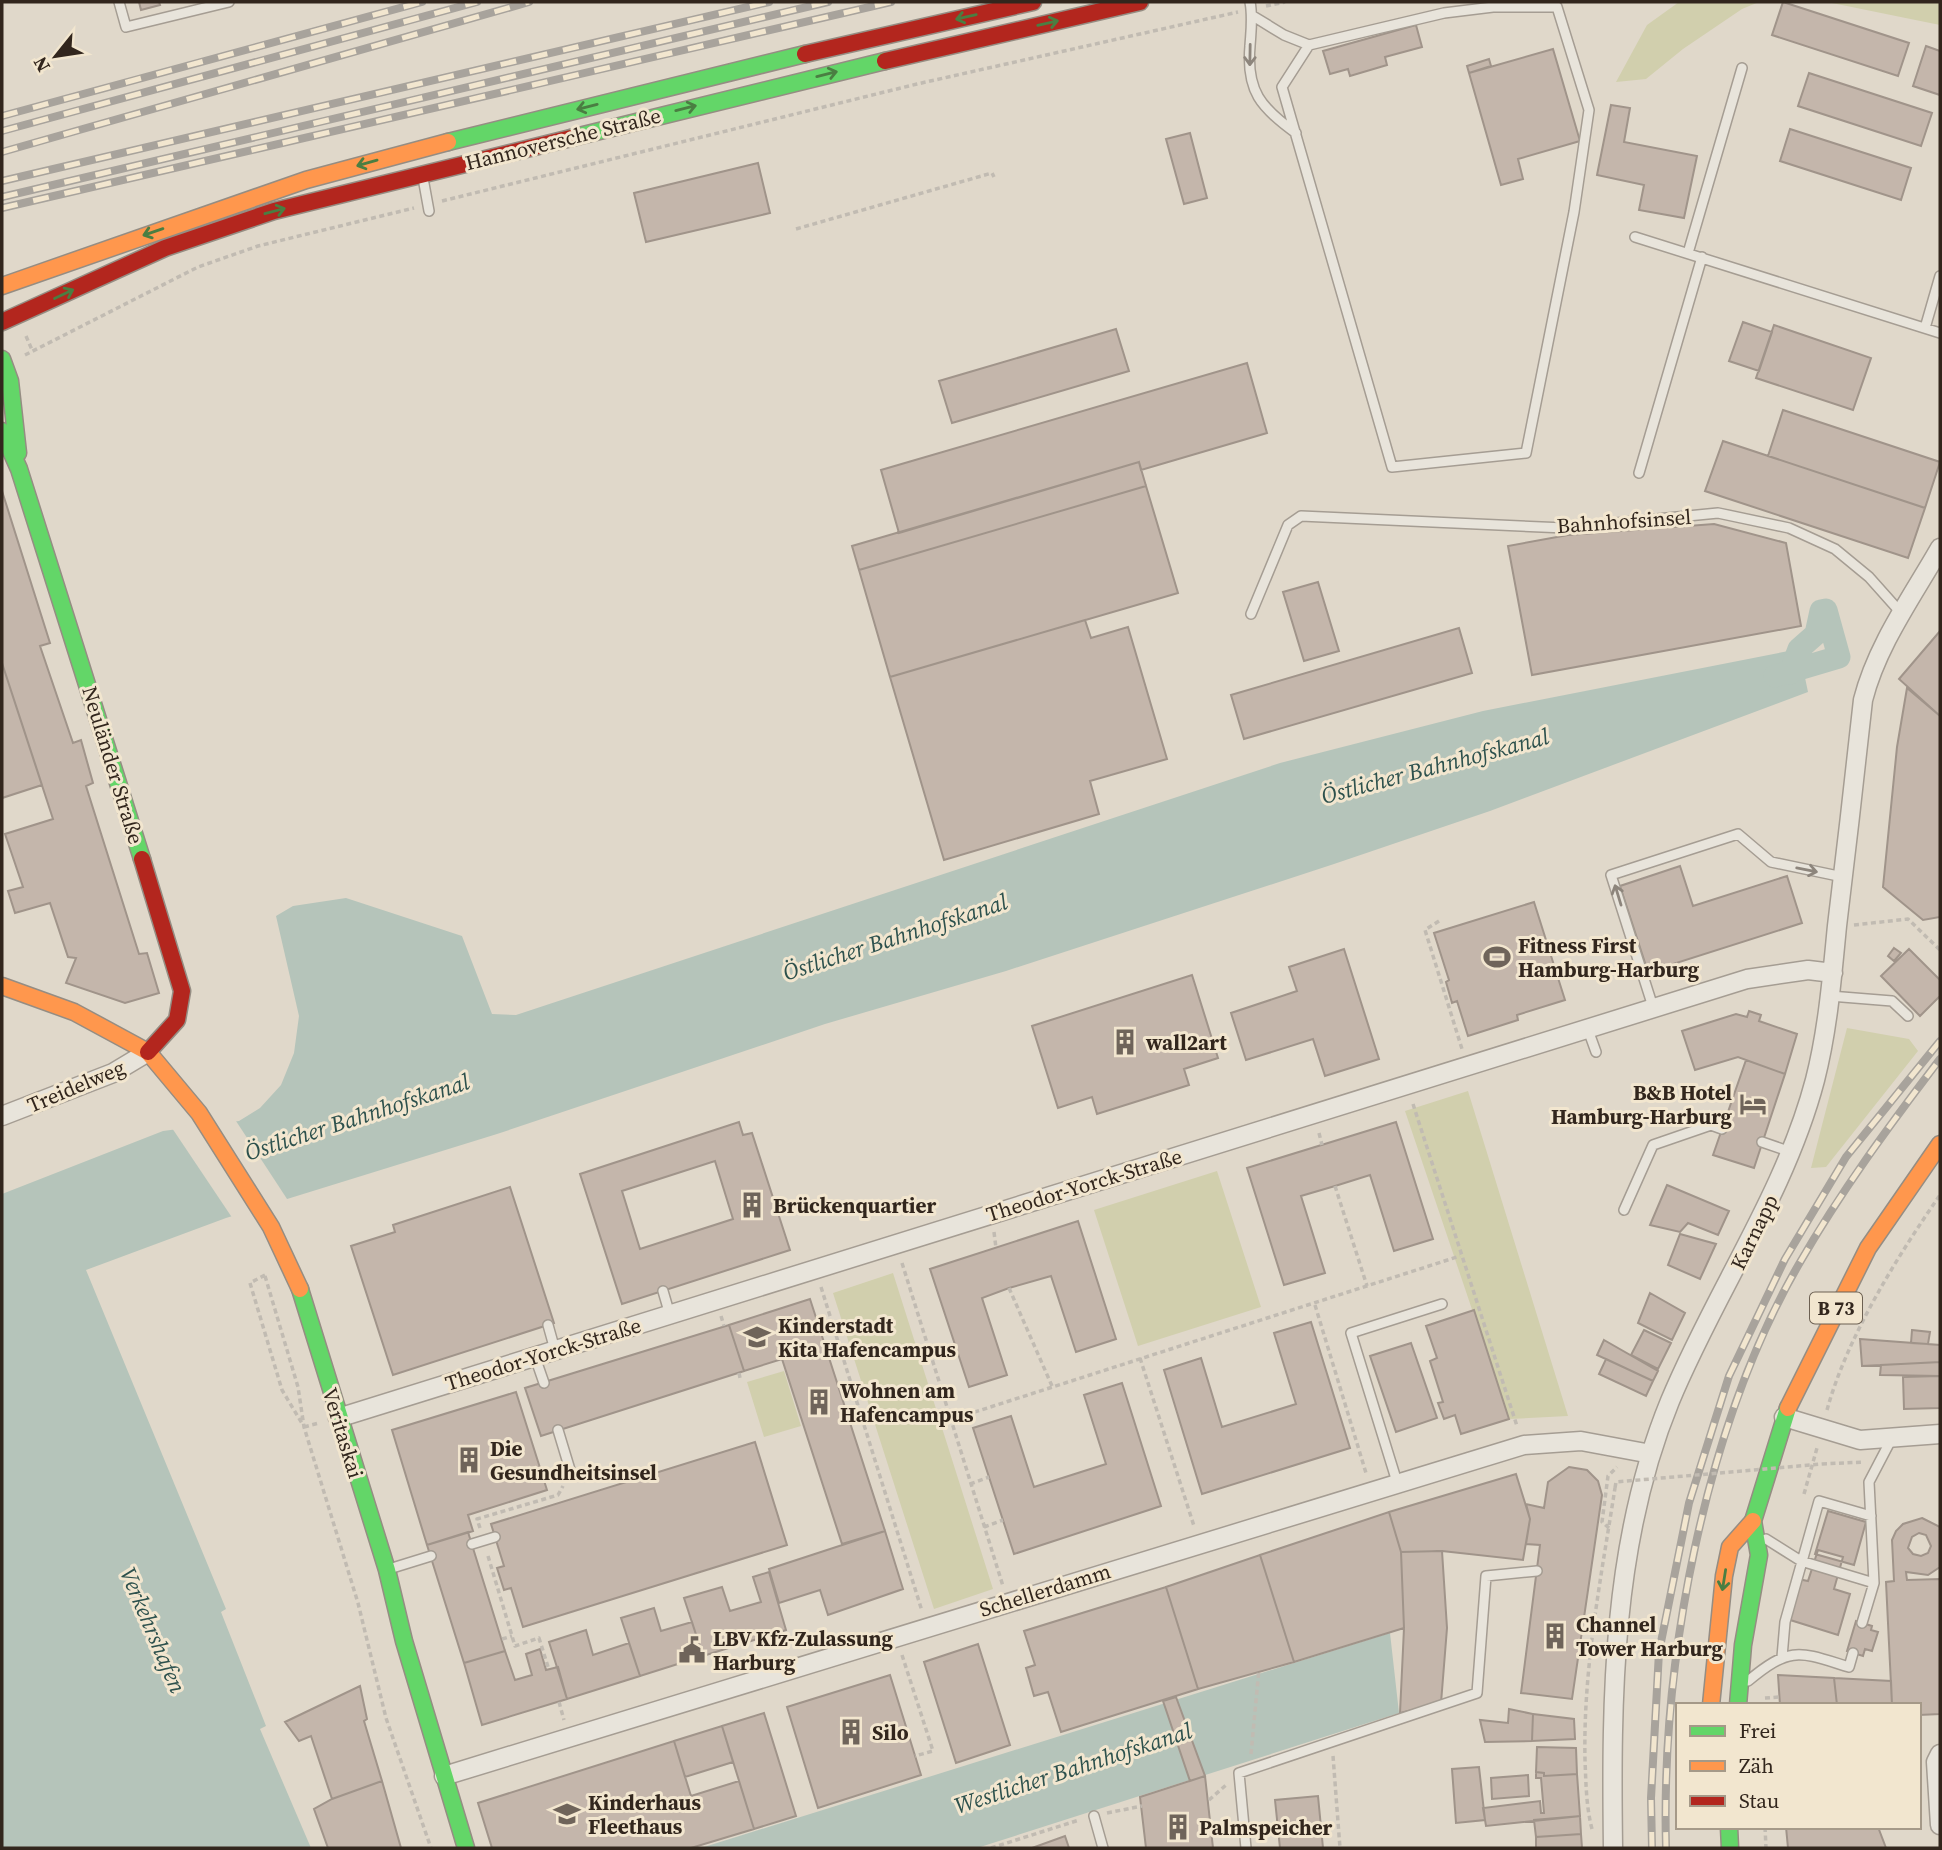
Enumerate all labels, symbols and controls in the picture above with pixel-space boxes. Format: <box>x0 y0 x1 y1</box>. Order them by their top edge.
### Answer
one-way arrow <box>956 11 978 24</box>
one-way arrow <box>1036 16 1059 29</box>
north arrow <box>21 21 91 91</box>
one-way arrow <box>1243 43 1257 66</box>
text: N <box>26 52 56 77</box>
one-way arrow <box>815 67 838 80</box>
street label: Hannoversche Straße <box>462 101 664 177</box>
one-way arrow <box>577 101 599 114</box>
one-way arrow <box>674 101 697 114</box>
one-way arrow <box>356 157 378 170</box>
one-way arrow <box>264 204 286 217</box>
one-way arrow <box>143 227 165 239</box>
one-way arrow <box>53 287 74 300</box>
street label: Bahnhofsinsel <box>1556 502 1692 540</box>
street label: Neuländer Straße <box>75 682 151 848</box>
water label: Östlicher Bahnhofskanal <box>1318 720 1553 812</box>
one-way arrow <box>1795 863 1818 877</box>
water label: Östlicher Bahnhofskanal <box>779 885 1012 988</box>
one-way arrow <box>1610 885 1623 907</box>
place label: Fitness First Hamburg-Harburg <box>1518 931 1700 984</box>
sports icon: Fitness First Hamburg-Harburg <box>1482 942 1512 972</box>
building icon: wall2art <box>1110 1027 1140 1057</box>
place label: wall2art <box>1145 1028 1227 1057</box>
street label: Treidelweg <box>23 1052 129 1120</box>
water label: Östlicher Bahnhofskanal <box>241 1065 474 1168</box>
place label: B&B Hotel Hamburg-Harburg <box>1551 1078 1733 1131</box>
hotel icon: B&B Hotel Hamburg-Harburg <box>1738 1089 1768 1119</box>
street label: Theodor-Yorck-Straße <box>983 1141 1185 1229</box>
street label: Karnapp <box>1723 1189 1785 1275</box>
building icon: Brückenquartier <box>737 1190 767 1220</box>
place label: Brückenquartier <box>773 1191 936 1220</box>
road number: B 73 <box>1810 1292 1862 1324</box>
street label: Theodor-Yorck-Straße <box>442 1310 644 1398</box>
place label: Kinderstadt Kita Hafencampus <box>778 1311 957 1364</box>
school or university icon: Kinderstadt Kita Hafencampus <box>742 1322 772 1352</box>
place label: Wohnen am Hafencampus <box>840 1376 974 1429</box>
street label: Veritaskai <box>315 1384 371 1482</box>
building icon: Wohnen am Hafencampus <box>804 1387 834 1417</box>
place label: Die Gesundheitsinsel <box>490 1434 657 1487</box>
building icon: Die Gesundheitsinsel <box>454 1445 484 1475</box>
street label: Schellerdamm <box>976 1556 1114 1624</box>
water label: Verkehrshafen <box>112 1562 194 1698</box>
one-way arrow <box>1717 1568 1730 1591</box>
place label: Channel Tower Harburg <box>1576 1610 1724 1663</box>
building icon: Channel Tower Harburg <box>1540 1621 1570 1651</box>
place label: LBV Kfz-Zulassung Harburg <box>713 1624 893 1677</box>
public building icon: LBV Kfz-Zulassung Harburg <box>677 1635 707 1665</box>
legend <box>1676 1703 1921 1829</box>
water label: Westlicher Bahnhofskanal <box>950 1714 1196 1822</box>
text: Frei <box>1739 1716 1776 1745</box>
building icon: Silo <box>836 1717 866 1747</box>
place label: Silo <box>872 1718 909 1747</box>
text: Zäh <box>1739 1751 1774 1780</box>
text: Stau <box>1739 1786 1779 1815</box>
place label: Kinderhaus Fleethaus <box>588 1788 701 1841</box>
school or university icon: Kinderhaus Fleethaus <box>552 1799 582 1829</box>
building icon: Palmspeicher <box>1163 1812 1193 1842</box>
place label: Palmspeicher <box>1199 1813 1333 1842</box>

